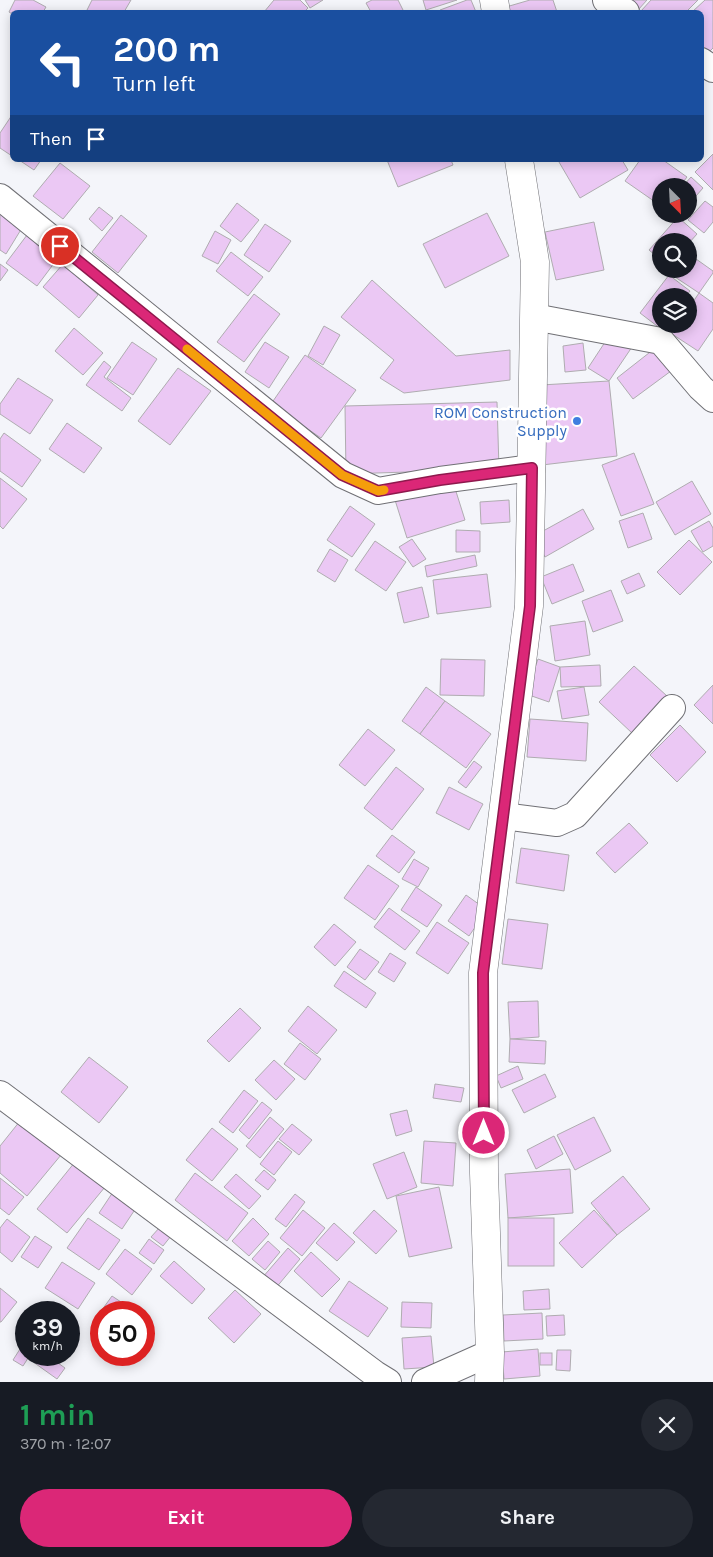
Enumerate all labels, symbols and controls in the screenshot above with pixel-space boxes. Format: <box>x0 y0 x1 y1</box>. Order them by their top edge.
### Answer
text: 200 m <box>113 29 221 70</box>
icon: left <box>30 30 95 95</box>
text: Turn left <box>113 71 196 97</box>
icon: arrive <box>82 125 110 153</box>
text: Then <box>30 128 72 150</box>
north arrow <box>652 178 698 222</box>
map controls <box>652 178 697 333</box>
pin <box>39 225 81 267</box>
icon: arrive <box>46 232 74 260</box>
button: search <box>652 233 697 278</box>
button: layers <box>652 288 697 333</box>
place label: ROM Construction Supply <box>434 403 568 440</box>
marker: ROM Construction Supply <box>571 415 583 427</box>
position arrow <box>457 1106 509 1158</box>
speed limit sign: 50 <box>90 1301 155 1366</box>
text: 39 <box>32 1313 63 1342</box>
text: km/h <box>32 1339 63 1353</box>
text: 1 min <box>20 1397 95 1433</box>
button: close <box>641 1399 693 1451</box>
text: 370 m · 12:07 <box>20 1434 111 1453</box>
button: Exit <box>20 1489 352 1547</box>
button: Share <box>362 1489 693 1547</box>

